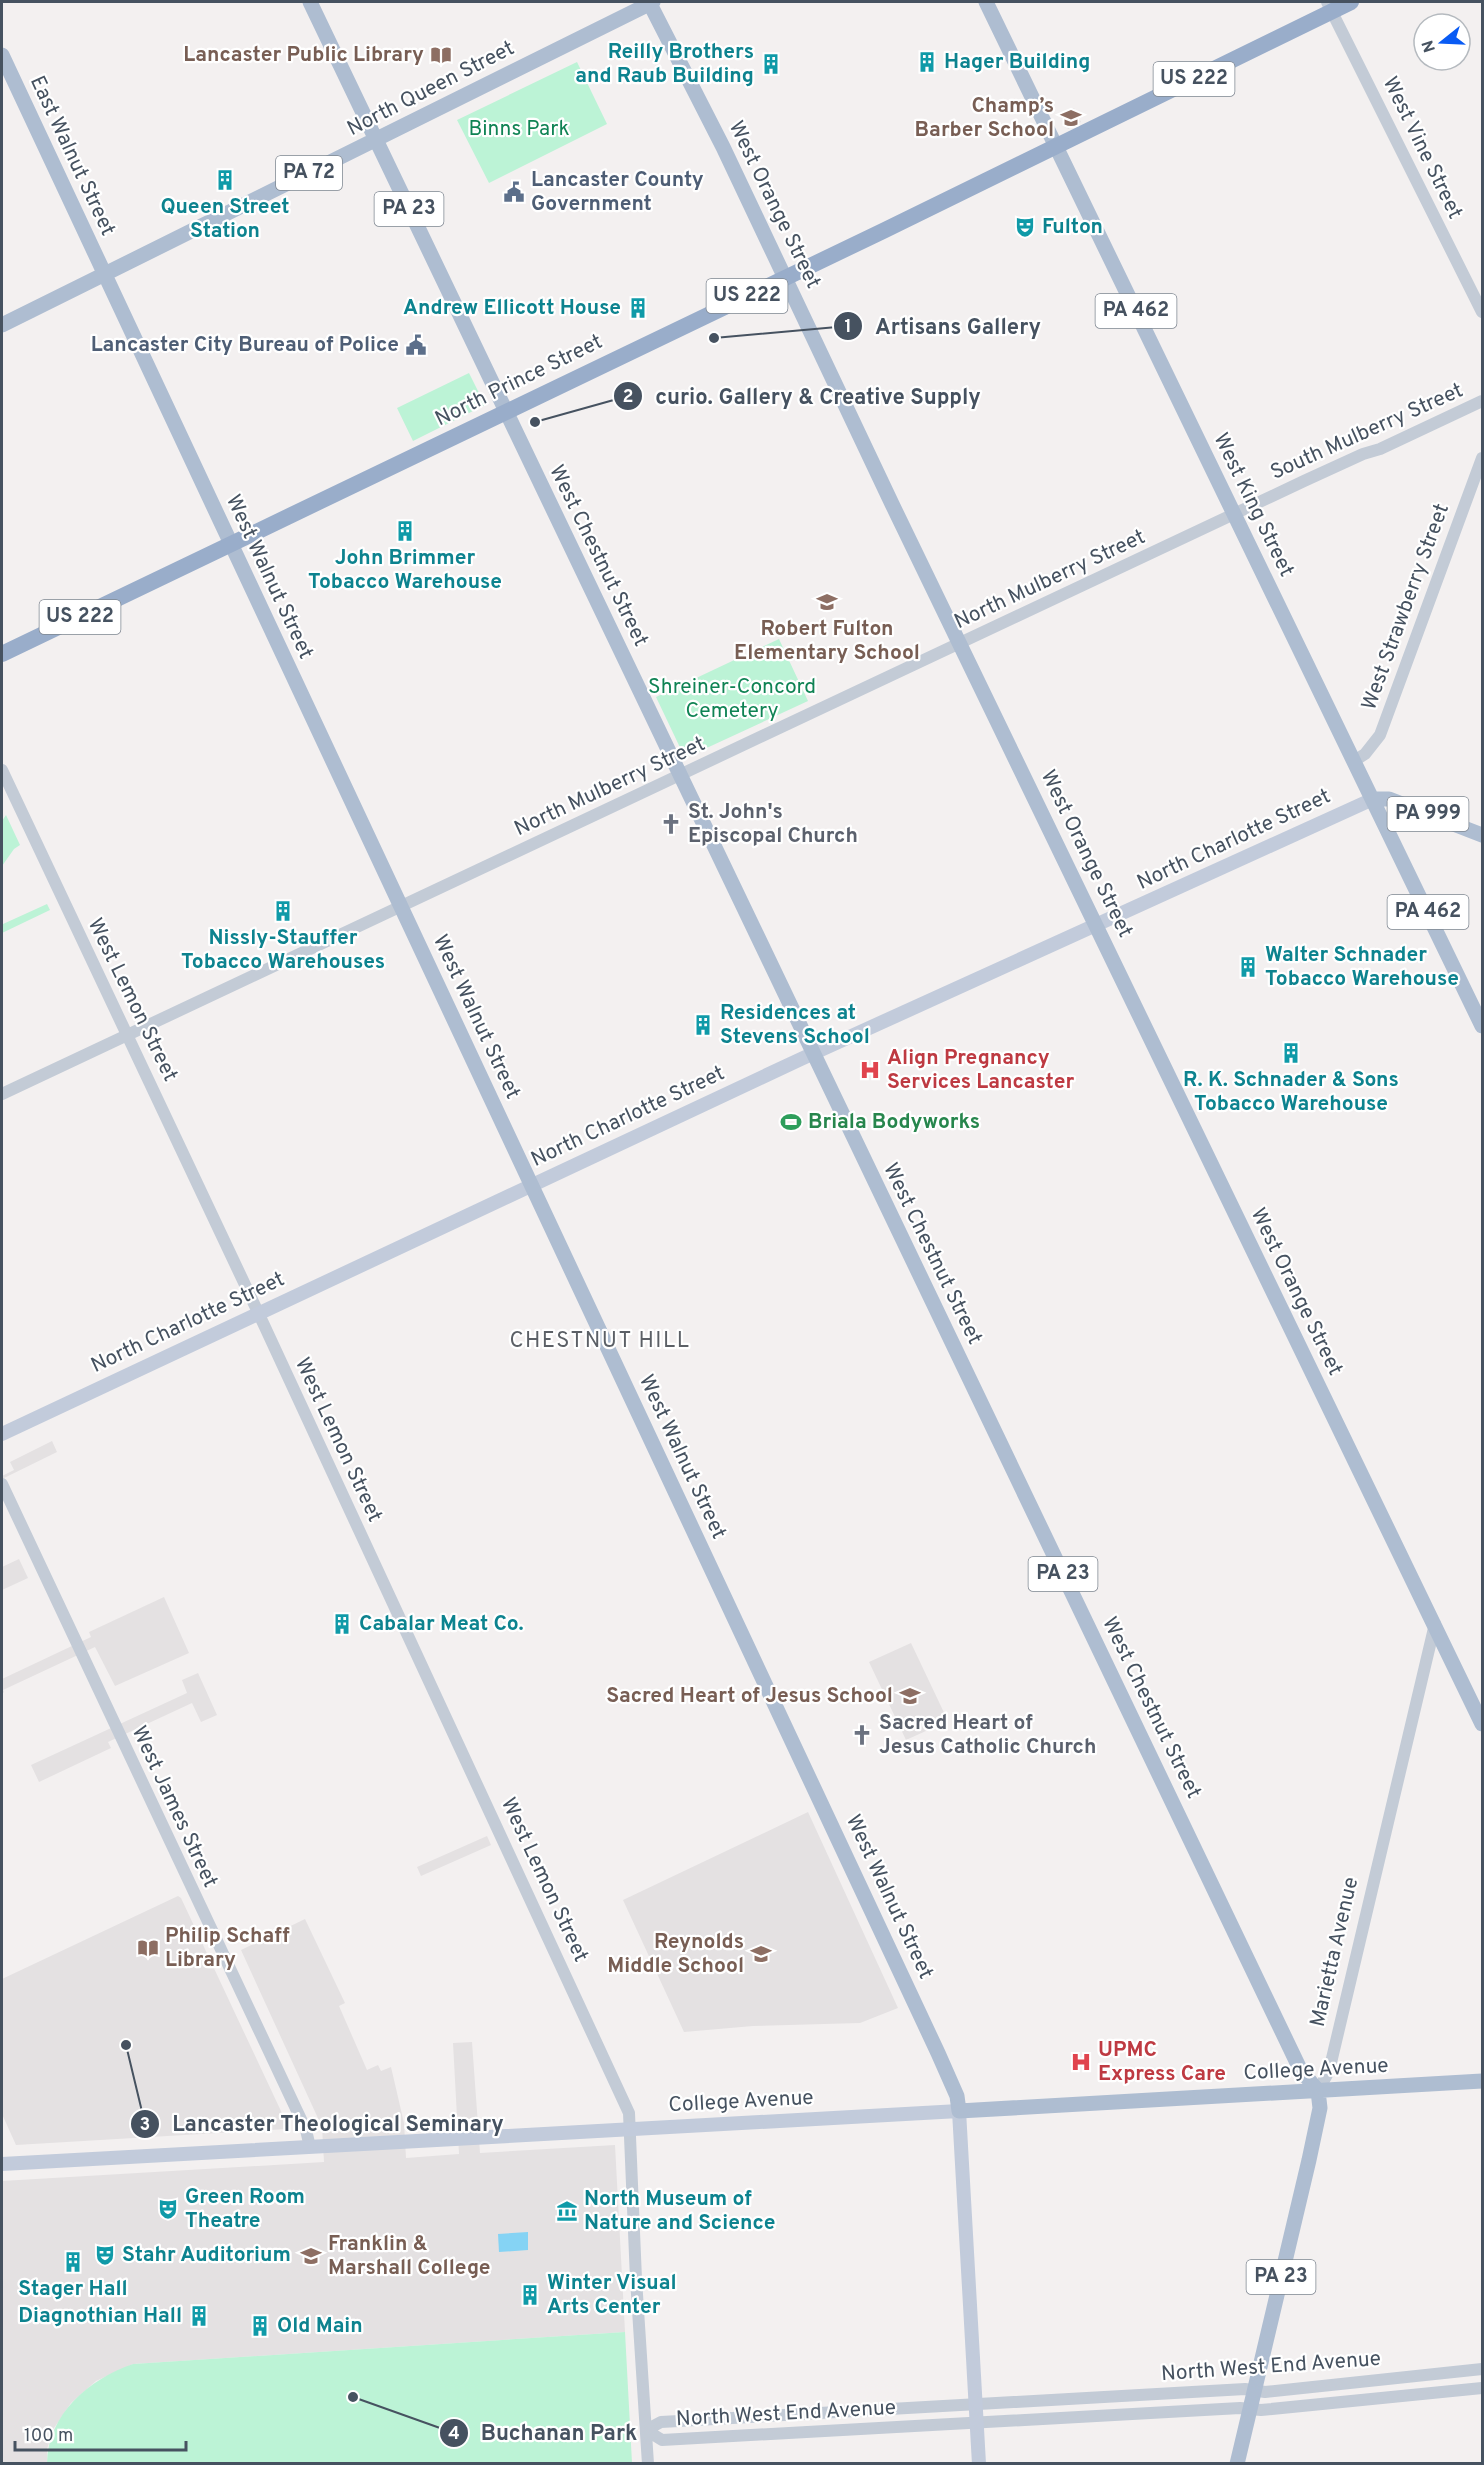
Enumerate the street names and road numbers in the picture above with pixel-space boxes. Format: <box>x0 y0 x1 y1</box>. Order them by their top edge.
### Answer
street label: North Queen Street <box>343 35 519 143</box>
road number: US 222 <box>1154 62 1234 96</box>
street label: East Walnut Street <box>23 72 121 240</box>
street label: West Vine Street <box>1376 72 1468 224</box>
street label: West Orange Street <box>722 117 826 293</box>
road number: PA 72 <box>276 156 342 190</box>
road number: PA 23 <box>374 192 444 226</box>
road number: US 222 <box>706 279 788 313</box>
road number: PA 462 <box>1096 294 1176 328</box>
street label: North Prince Street <box>431 329 607 433</box>
street label: South Mulberry Street <box>1266 377 1468 487</box>
street label: West King Street <box>1207 429 1299 581</box>
street label: West Chestnut Street <box>542 461 654 651</box>
street label: West Walnut Street <box>219 490 319 664</box>
street label: West Strawberry Street <box>1356 500 1456 714</box>
street label: North Mulberry Street <box>950 524 1150 636</box>
road number: US 222 <box>40 600 121 634</box>
street label: North Mulberry Street <box>510 731 710 843</box>
street label: West Orange Street <box>1034 766 1138 942</box>
street label: North Charlotte Street <box>1133 783 1335 897</box>
road number: PA 999 <box>1388 797 1468 831</box>
road number: PA 462 <box>1388 895 1468 929</box>
street label: West Lemon Street <box>81 914 183 1086</box>
street label: West Walnut Street <box>426 930 526 1104</box>
street label: North Charlotte Street <box>527 1060 729 1174</box>
street label: West Chestnut Street <box>876 1159 988 1349</box>
street label: West Orange Street <box>1244 1204 1348 1380</box>
street label: North Charlotte Street <box>87 1266 289 1380</box>
street label: West Lemon Street <box>288 1353 388 1527</box>
street label: West Walnut Street <box>632 1370 732 1544</box>
road number: PA 23 <box>1028 1557 1098 1591</box>
street label: West Chestnut Street <box>1095 1613 1207 1803</box>
street label: West James Street <box>125 1722 223 1892</box>
street label: West Lemon Street <box>494 1793 594 1967</box>
street label: West Walnut Street <box>839 1810 939 1984</box>
street label: Marietta Avenue <box>1305 1875 1365 2029</box>
street label: College Avenue <box>1243 2053 1389 2087</box>
street label: College Avenue <box>668 2085 814 2119</box>
road number: PA 23 <box>1246 2260 1316 2294</box>
street label: North West End Avenue <box>1160 2346 1382 2388</box>
street label: North West End Avenue <box>675 2395 897 2433</box>

